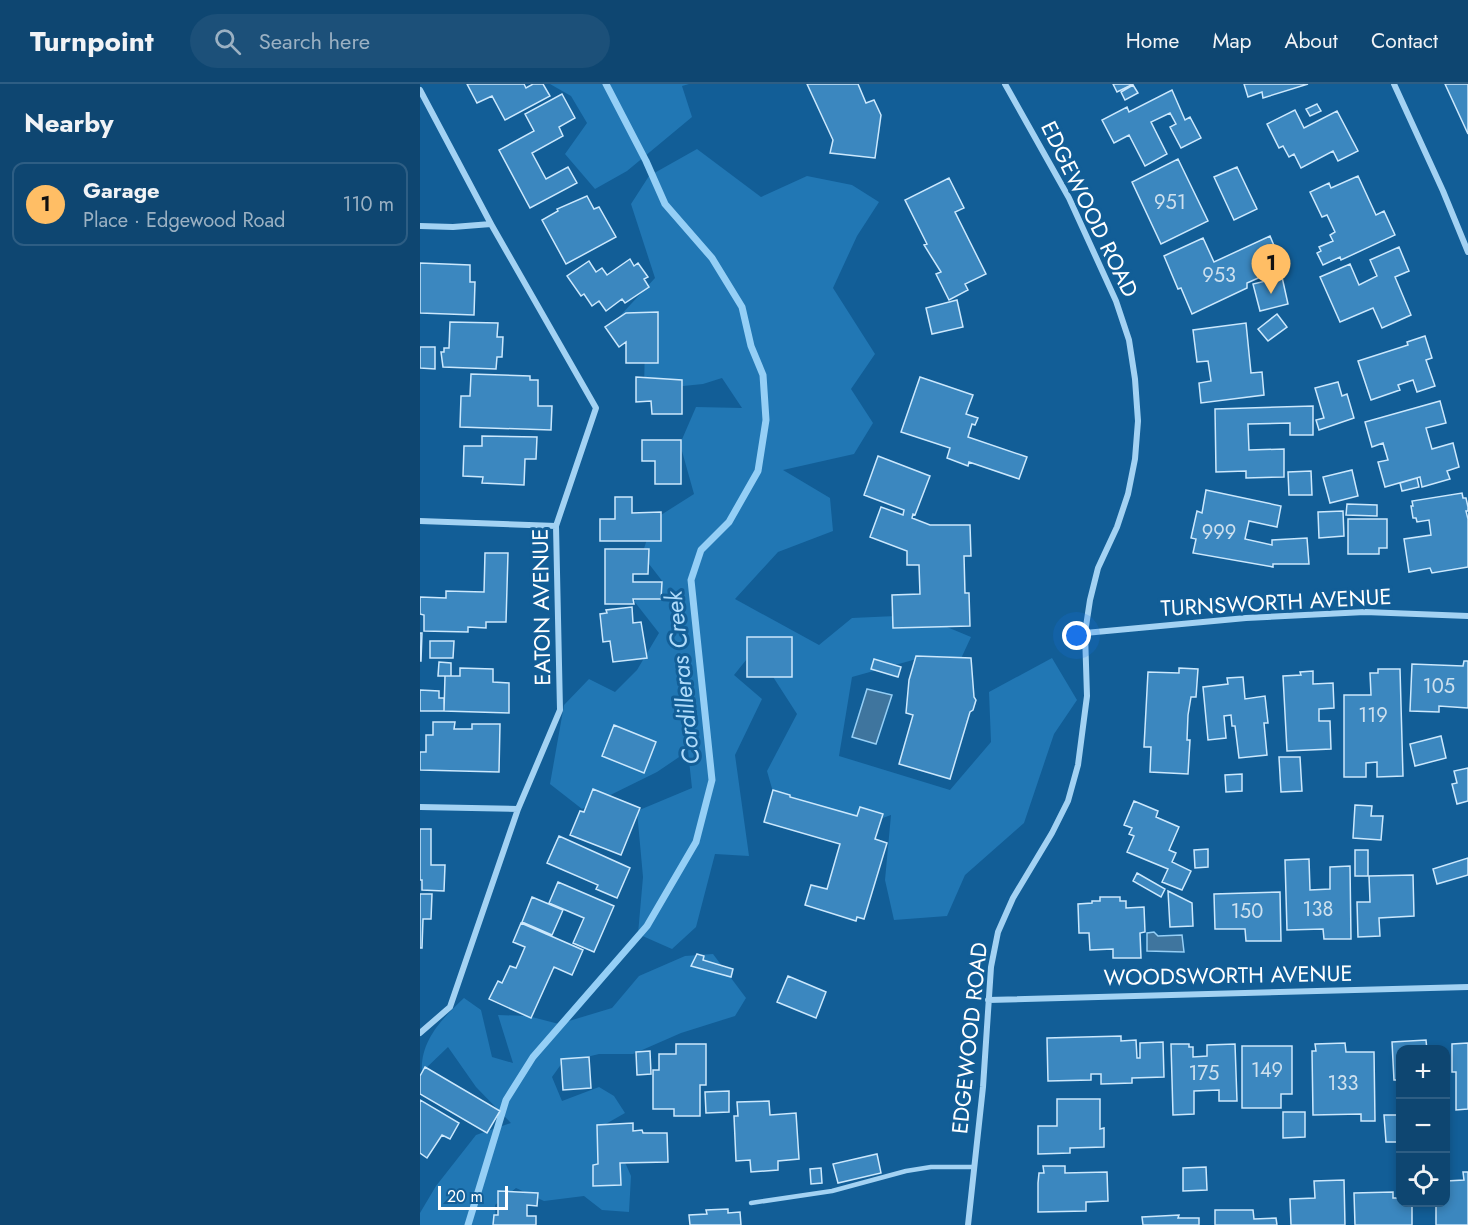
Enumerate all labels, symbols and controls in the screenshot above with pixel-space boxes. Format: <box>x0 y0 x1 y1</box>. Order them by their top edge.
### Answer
search box <box>190 14 610 68</box>
text: Turnpoint <box>30 21 154 62</box>
icon: search <box>211 25 244 58</box>
text: Search here <box>259 25 370 57</box>
text: Home <box>1126 26 1179 56</box>
text: Map <box>1212 26 1252 56</box>
text: About <box>1285 26 1338 56</box>
text: Contact <box>1371 26 1438 56</box>
text: Nearby <box>24 104 113 142</box>
street label: EDGEWOOD ROAD <box>1033 115 1147 303</box>
text: Garage <box>83 174 160 206</box>
house number: 951 <box>1154 188 1186 217</box>
text: 1 <box>40 190 51 219</box>
text: 110 m <box>342 190 394 219</box>
text: Place · Edgewood Road <box>83 206 286 235</box>
pin: 1 <box>1252 244 1290 294</box>
house number: 953 <box>1202 261 1236 290</box>
house number: 999 <box>1202 518 1236 547</box>
street label: EATON AVENUE <box>524 528 558 686</box>
street label: TURNSWORTH AVENUE <box>1160 580 1392 624</box>
water label: Cordilleras Creek <box>655 588 709 767</box>
your location <box>1062 621 1091 650</box>
house number: 105 <box>1423 672 1455 701</box>
house number: 119 <box>1358 701 1388 730</box>
house number: 138 <box>1303 895 1333 924</box>
house number: 150 <box>1231 897 1263 926</box>
street label: EDGEWOOD ROAD <box>943 941 995 1135</box>
street label: WOODSWORTH AVENUE <box>1103 957 1353 993</box>
map controls <box>1396 1045 1450 1207</box>
button: + <box>1396 1045 1450 1099</box>
house number: 149 <box>1251 1056 1283 1085</box>
house number: 175 <box>1189 1059 1219 1088</box>
house number: 133 <box>1328 1069 1358 1098</box>
button: − <box>1396 1099 1450 1153</box>
button: locate <box>1396 1153 1450 1207</box>
scale bar <box>438 1183 508 1210</box>
text: 20 m <box>447 1185 483 1208</box>

